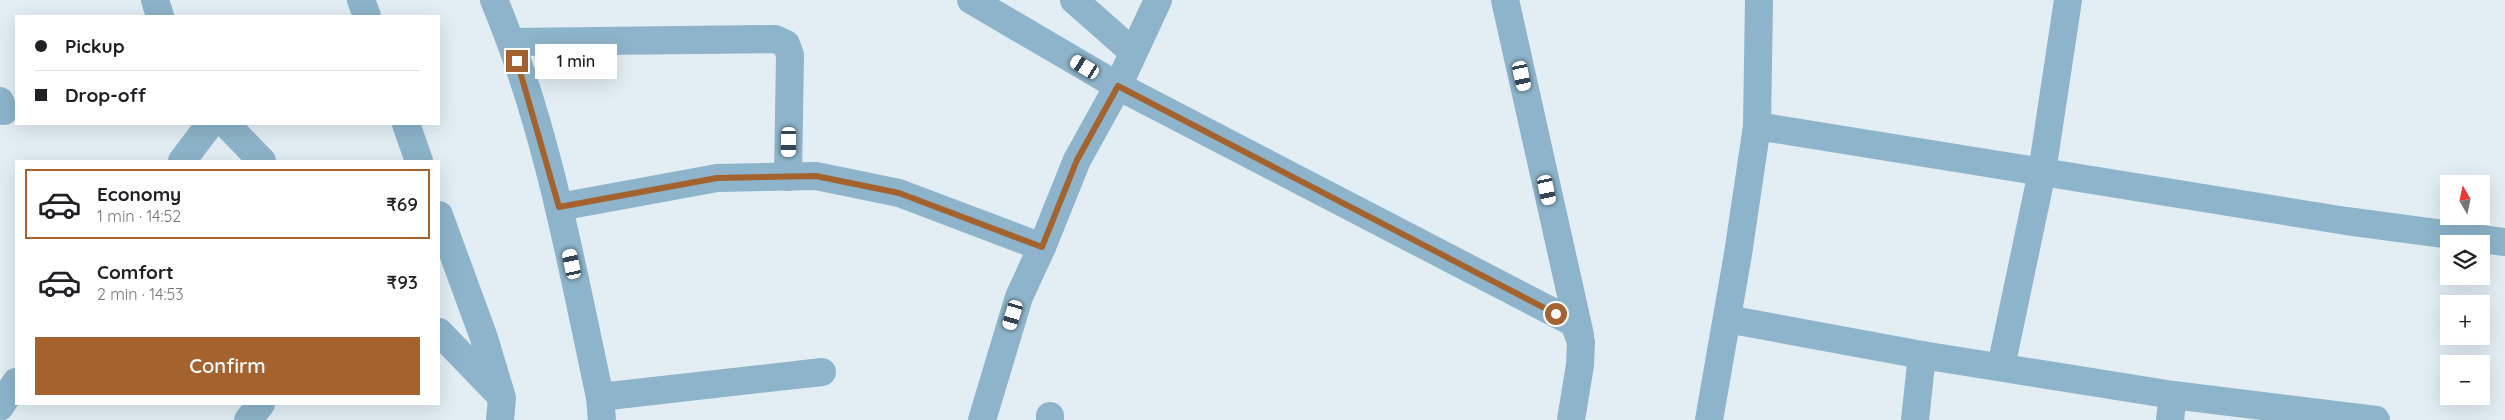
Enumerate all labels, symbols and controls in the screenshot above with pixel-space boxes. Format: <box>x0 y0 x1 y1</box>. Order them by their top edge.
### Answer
text: Pickup <box>65 34 125 58</box>
callout: 1 min <box>534 44 617 78</box>
route end <box>506 50 528 72</box>
text: 1 min <box>557 51 595 71</box>
car <box>1068 53 1101 81</box>
car <box>1511 60 1532 92</box>
text: Drop-off <box>65 83 146 107</box>
car <box>781 127 796 157</box>
car <box>1536 174 1557 206</box>
north arrow <box>2440 175 2490 225</box>
map controls <box>2440 175 2490 405</box>
icon: car <box>37 182 82 227</box>
text: Economy <box>97 182 181 206</box>
text: ₹69 <box>386 192 418 216</box>
text: 1 min · 14:52 <box>97 206 181 226</box>
button: layers <box>2440 235 2490 285</box>
car <box>561 248 582 280</box>
icon: car <box>37 260 82 305</box>
text: Comfort <box>97 260 174 284</box>
text: ₹93 <box>387 270 418 294</box>
text: 2 min · 14:53 <box>97 284 184 304</box>
button: + <box>2440 295 2490 345</box>
car <box>1001 298 1024 332</box>
route start <box>1545 303 1567 325</box>
button: Confirm <box>35 337 420 395</box>
button: − <box>2440 355 2490 405</box>

